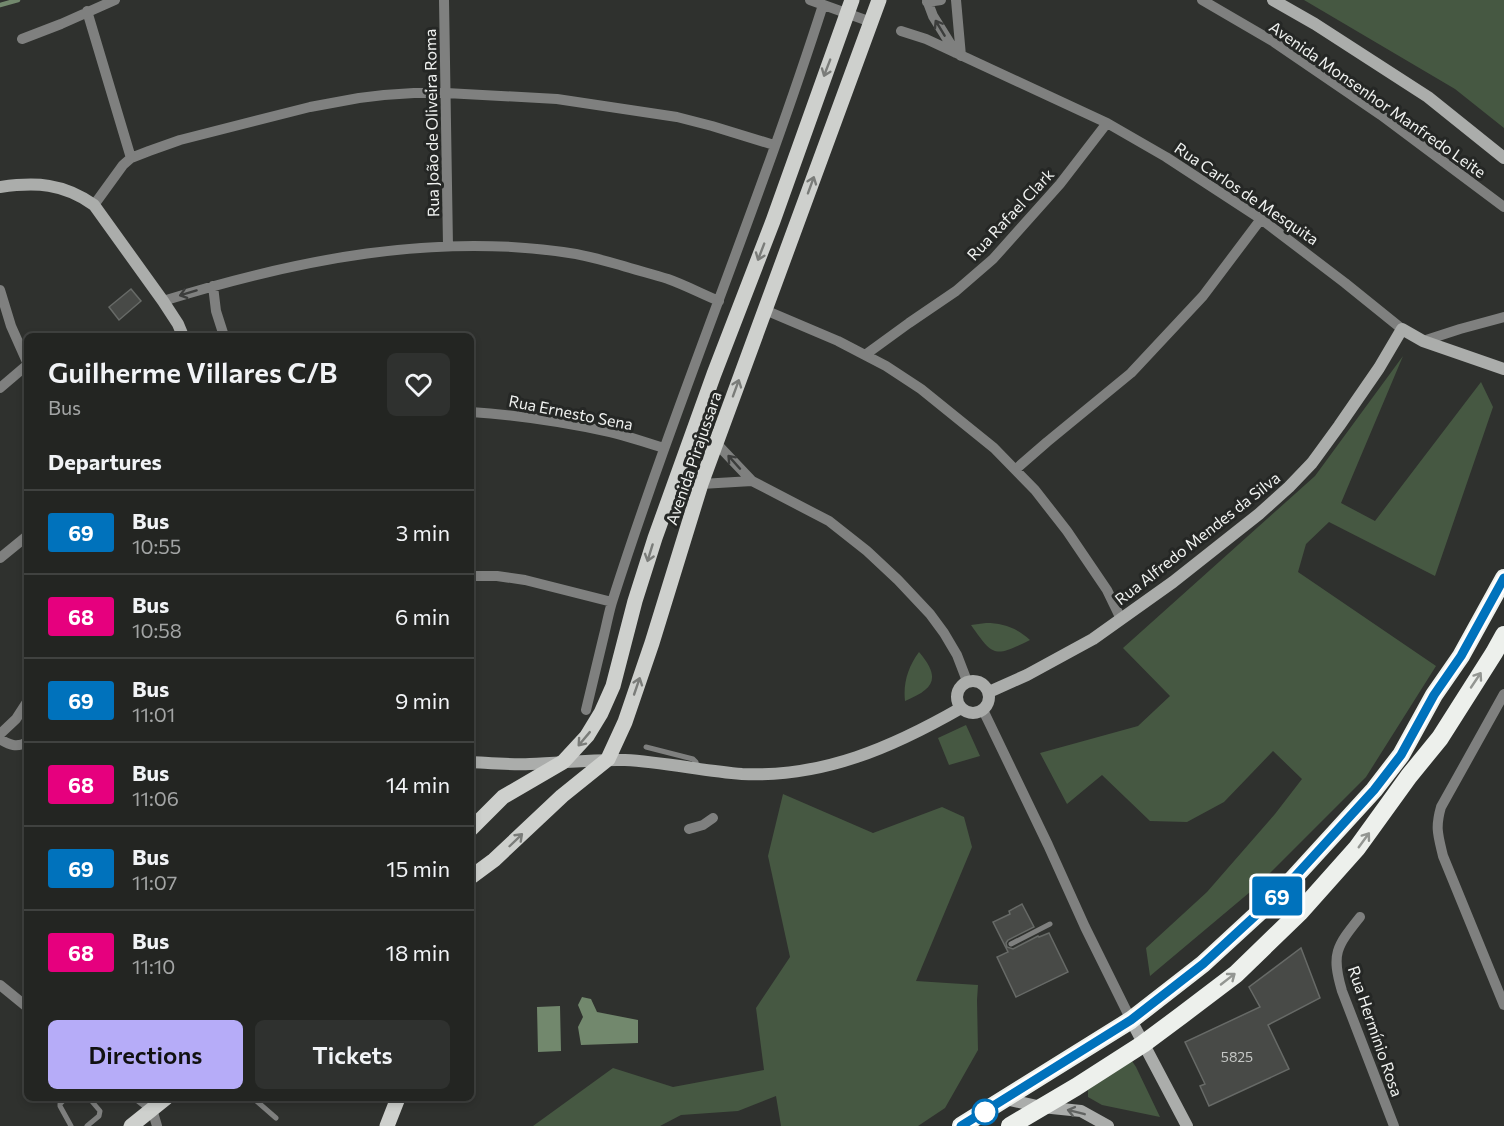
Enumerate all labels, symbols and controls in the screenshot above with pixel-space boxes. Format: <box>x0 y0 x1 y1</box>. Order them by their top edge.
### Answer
street label: Avenida Monsenhor Manfredo Leite <box>1266 17 1490 181</box>
one-way arrow <box>934 19 947 36</box>
street label: Rua João de Oliveira Roma <box>420 29 442 217</box>
one-way arrow <box>821 59 832 77</box>
street label: Rua Carlos de Mesquita <box>1171 138 1323 248</box>
street label: Rua Rafael Clark <box>963 164 1058 264</box>
one-way arrow <box>806 176 817 195</box>
one-way arrow <box>755 242 766 261</box>
one-way arrow <box>179 289 198 300</box>
button: heart <box>387 353 450 416</box>
text: Guilherme Villares C/B <box>48 355 337 389</box>
one-way arrow <box>732 379 743 397</box>
street label: Avenida Pirajussara <box>661 389 725 527</box>
street label: Rua Ernesto Sena <box>507 391 635 433</box>
text: Bus <box>48 395 81 419</box>
text: Departures <box>48 448 162 475</box>
one-way arrow <box>727 455 741 470</box>
street label: Rua Alfredo Mendes da Silva <box>1111 468 1283 608</box>
text: Bus <box>132 507 169 534</box>
text: 3 min <box>396 519 450 546</box>
text: 69 <box>68 520 94 545</box>
text: 10:55 <box>132 534 181 558</box>
one-way arrow <box>644 543 655 562</box>
text: Bus <box>132 591 169 618</box>
text: 6 min <box>395 603 450 630</box>
text: 68 <box>68 604 94 629</box>
text: 10:58 <box>132 618 182 642</box>
one-way arrow <box>1470 673 1482 689</box>
text: Bus <box>132 675 169 702</box>
one-way arrow <box>633 677 644 696</box>
text: 9 min <box>395 687 450 714</box>
text: 69 <box>68 688 94 713</box>
text: 11:01 <box>132 702 175 726</box>
one-way arrow <box>577 731 590 747</box>
text: Bus <box>132 759 169 786</box>
text: 14 min <box>386 771 450 798</box>
text: 68 <box>68 772 94 797</box>
text: 11:06 <box>132 786 179 810</box>
one-way arrow <box>508 832 523 847</box>
one-way arrow <box>1358 832 1370 848</box>
text: Bus <box>132 843 169 870</box>
text: 15 min <box>386 855 450 882</box>
text: 69 <box>68 856 94 881</box>
text: 11:07 <box>132 870 177 894</box>
line badge: 69 <box>1250 876 1304 916</box>
text: 69 <box>1264 884 1290 909</box>
text: Bus <box>132 927 169 954</box>
text: 18 min <box>386 939 450 966</box>
text: 68 <box>68 940 94 965</box>
text: 11:10 <box>132 954 175 978</box>
street label: Rua Hermínio Rosa <box>1345 963 1407 1099</box>
one-way arrow <box>1220 973 1236 986</box>
button: Directions <box>48 1020 243 1089</box>
button: Tickets <box>255 1020 450 1089</box>
house number: 5825 <box>1221 1048 1253 1065</box>
unlabelled marker <box>972 1099 998 1125</box>
one-way arrow <box>1067 1106 1086 1118</box>

